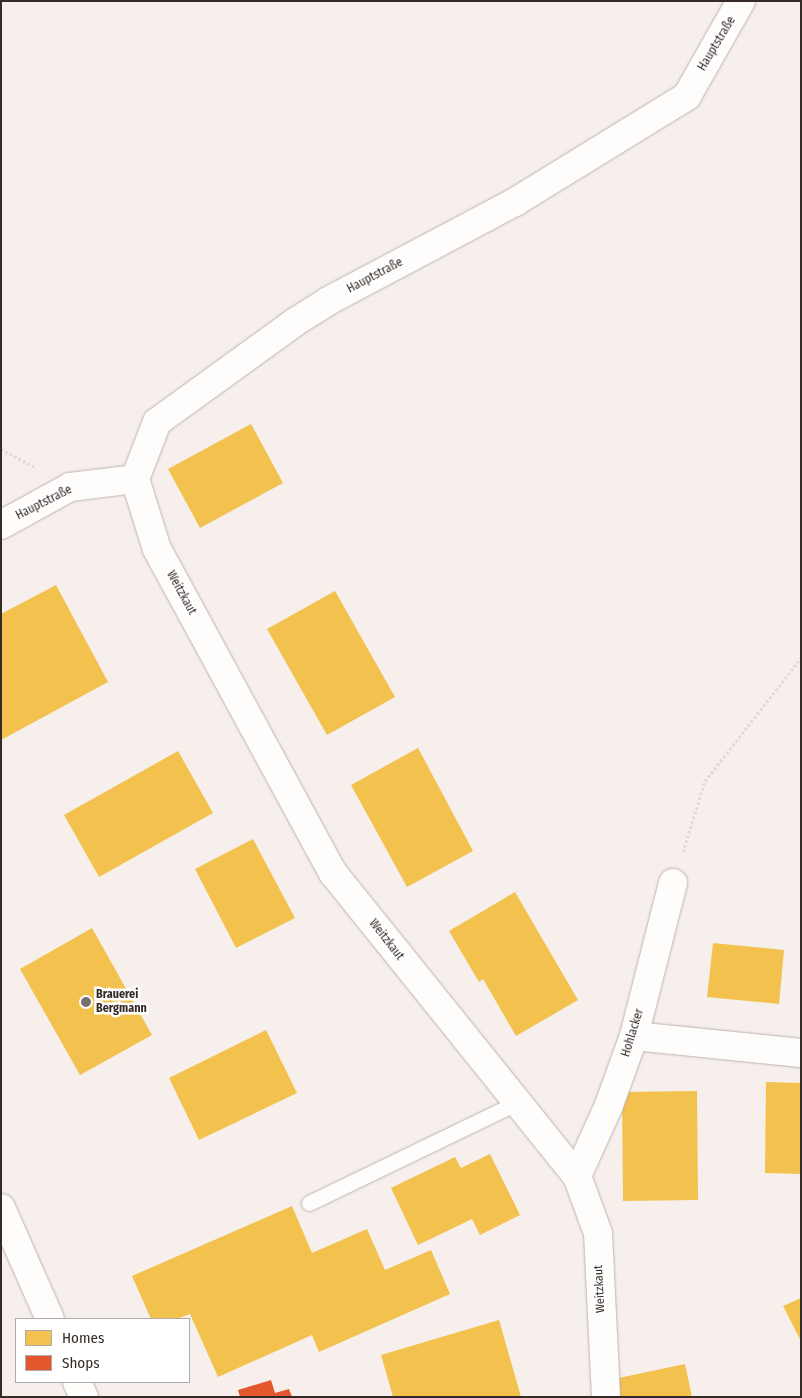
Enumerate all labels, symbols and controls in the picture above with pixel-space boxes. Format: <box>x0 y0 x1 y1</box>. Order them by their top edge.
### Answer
street label: Hauptstraße <box>695 14 739 74</box>
street label: Hauptstraße <box>345 255 405 297</box>
street label: Hauptstraße <box>14 483 74 523</box>
street label: Weitzkaut <box>163 569 199 617</box>
street label: Weitzkaut <box>366 917 406 963</box>
place label: Brauerei Bergmann <box>96 988 147 1016</box>
marker: Brauerei Bergmann <box>80 996 92 1008</box>
street label: Hohlacker <box>619 1007 647 1059</box>
street label: Weitzkaut <box>592 1265 608 1313</box>
legend <box>15 1318 190 1383</box>
text: Homes <box>62 1329 104 1347</box>
text: Shops <box>62 1354 100 1372</box>

